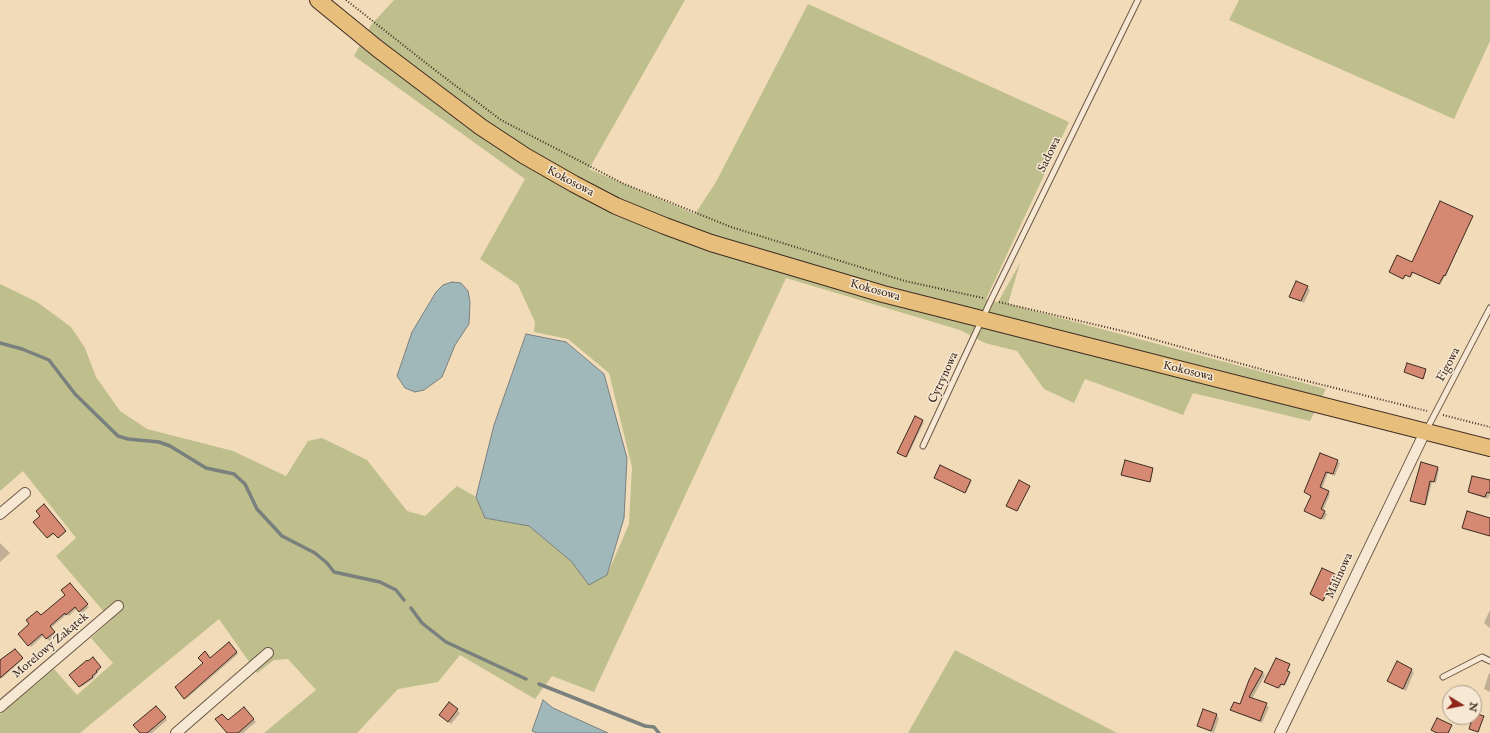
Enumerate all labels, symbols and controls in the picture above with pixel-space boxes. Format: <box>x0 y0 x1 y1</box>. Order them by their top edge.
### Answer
street label: Sadowa <box>1035 135 1065 175</box>
street label: Kokosowa <box>544 164 596 200</box>
street label: Kokosowa <box>848 277 902 305</box>
street label: Figowa <box>1434 345 1464 385</box>
street label: Cytrynowa <box>926 350 962 406</box>
street label: Kokosowa <box>1161 359 1215 385</box>
street label: Malinowa <box>1323 551 1357 601</box>
street label: Morelowy Zakątek <box>10 610 92 682</box>
north arrow <box>1442 685 1482 725</box>
text: N <box>1465 701 1481 713</box>

